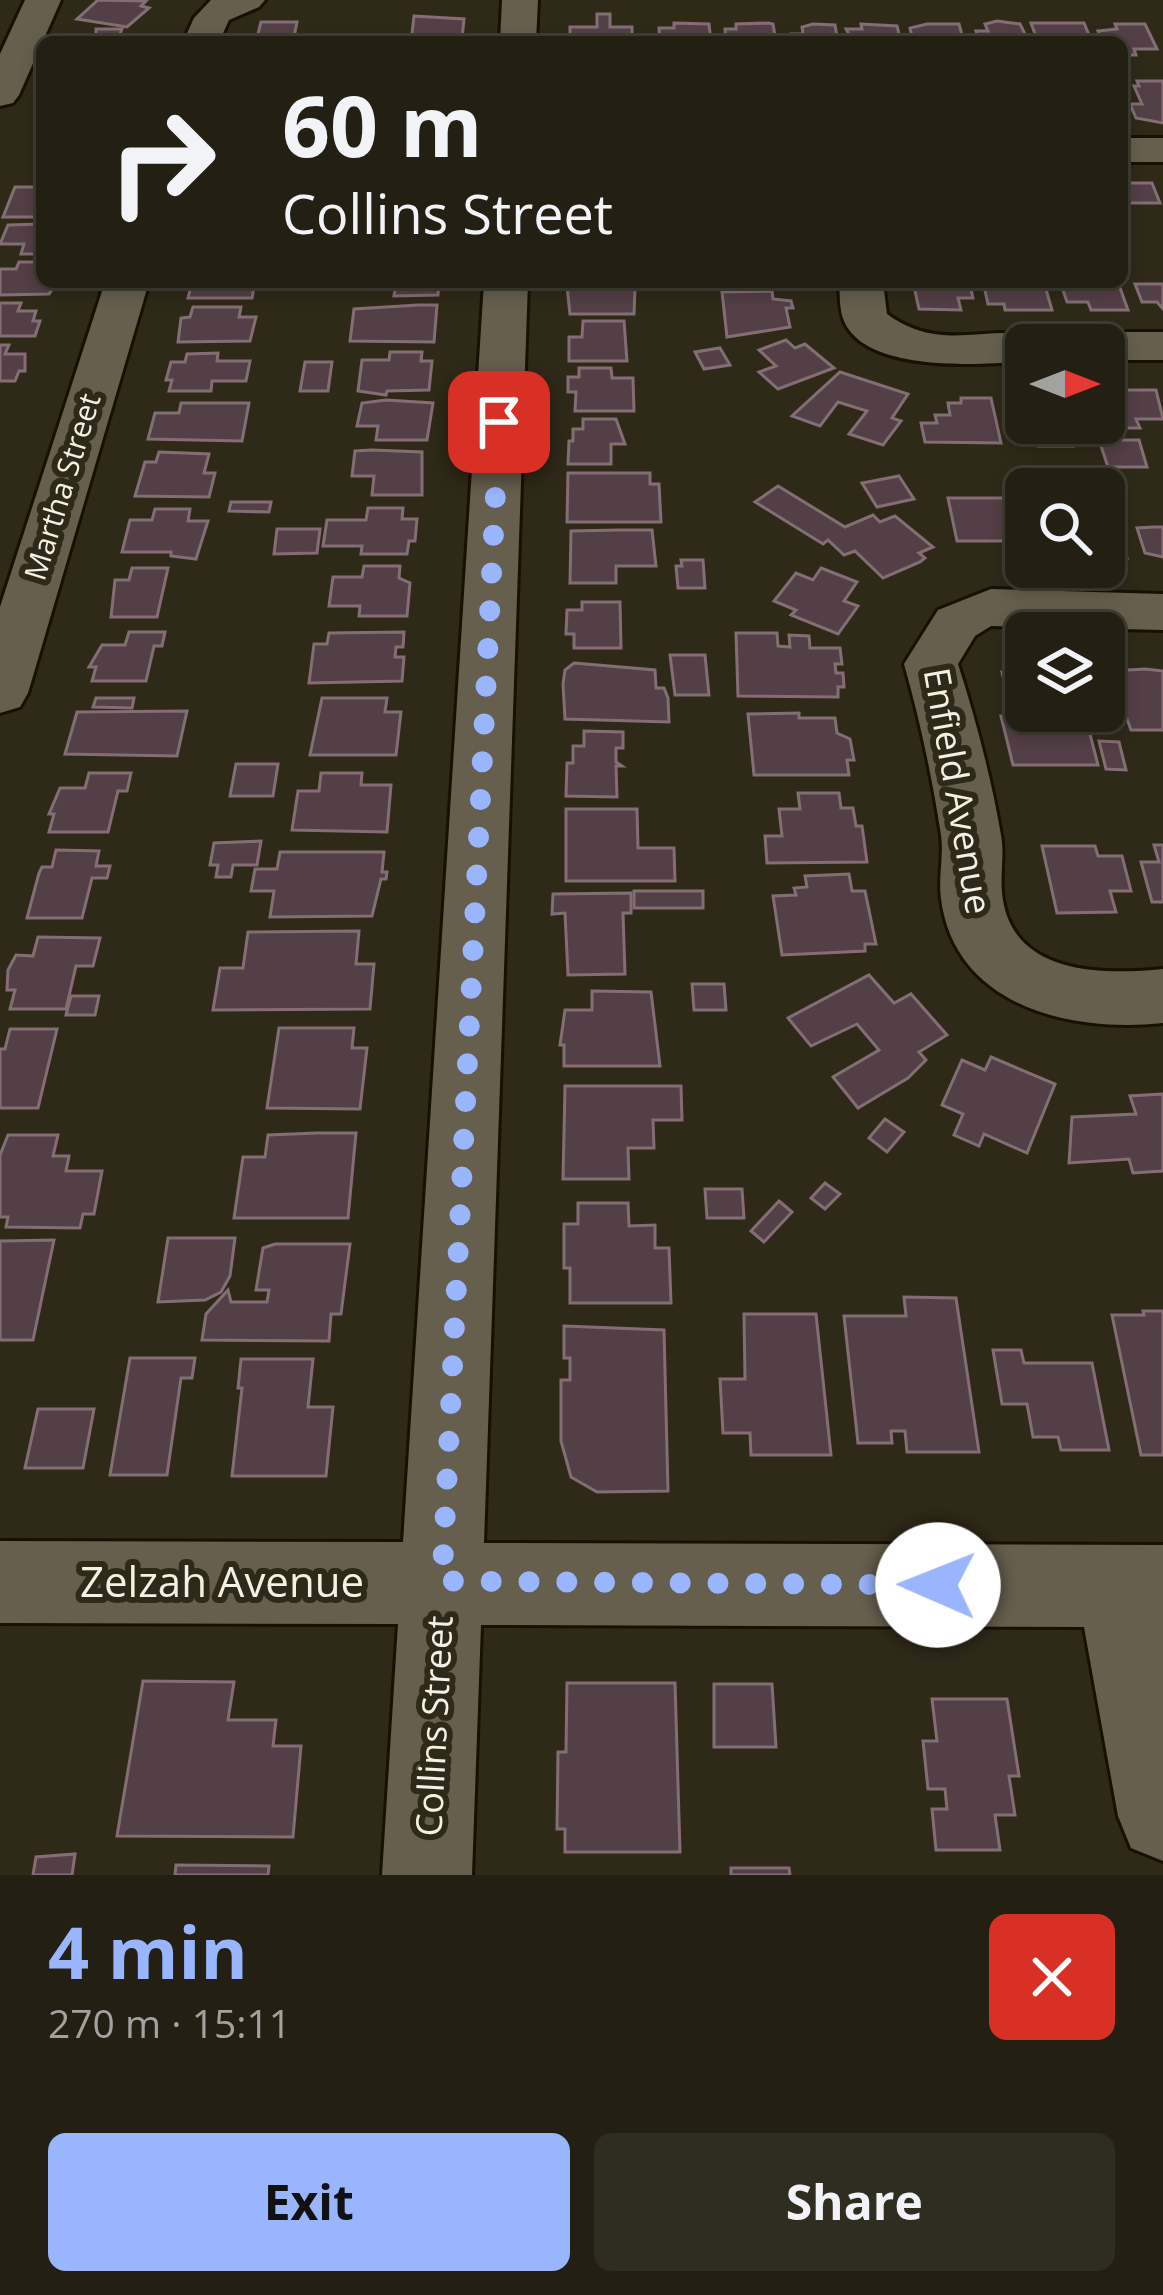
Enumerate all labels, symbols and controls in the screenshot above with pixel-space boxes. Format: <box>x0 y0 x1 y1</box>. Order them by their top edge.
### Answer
text: 60 m <box>282 67 482 182</box>
icon: right <box>84 84 240 240</box>
text: Collins Street <box>282 176 613 250</box>
north arrow <box>1005 324 1125 444</box>
map controls <box>1005 324 1125 732</box>
pin <box>448 371 550 473</box>
street label: Martha Street <box>14 388 109 585</box>
icon: arrive <box>466 389 532 455</box>
button: search <box>1005 468 1125 588</box>
button: layers <box>1005 612 1125 732</box>
street label: Enfield Avenue <box>913 664 1004 918</box>
position arrow <box>875 1522 1001 1648</box>
street label: Zelzah Avenue <box>80 1552 364 1609</box>
street label: Collins Street <box>403 1614 464 1837</box>
text: 4 min <box>48 1902 248 2000</box>
button: close <box>989 1914 1115 2040</box>
text: 270 m · 15:11 <box>48 1996 291 2049</box>
button: Exit <box>48 2133 570 2271</box>
button: Share <box>594 2133 1115 2271</box>

